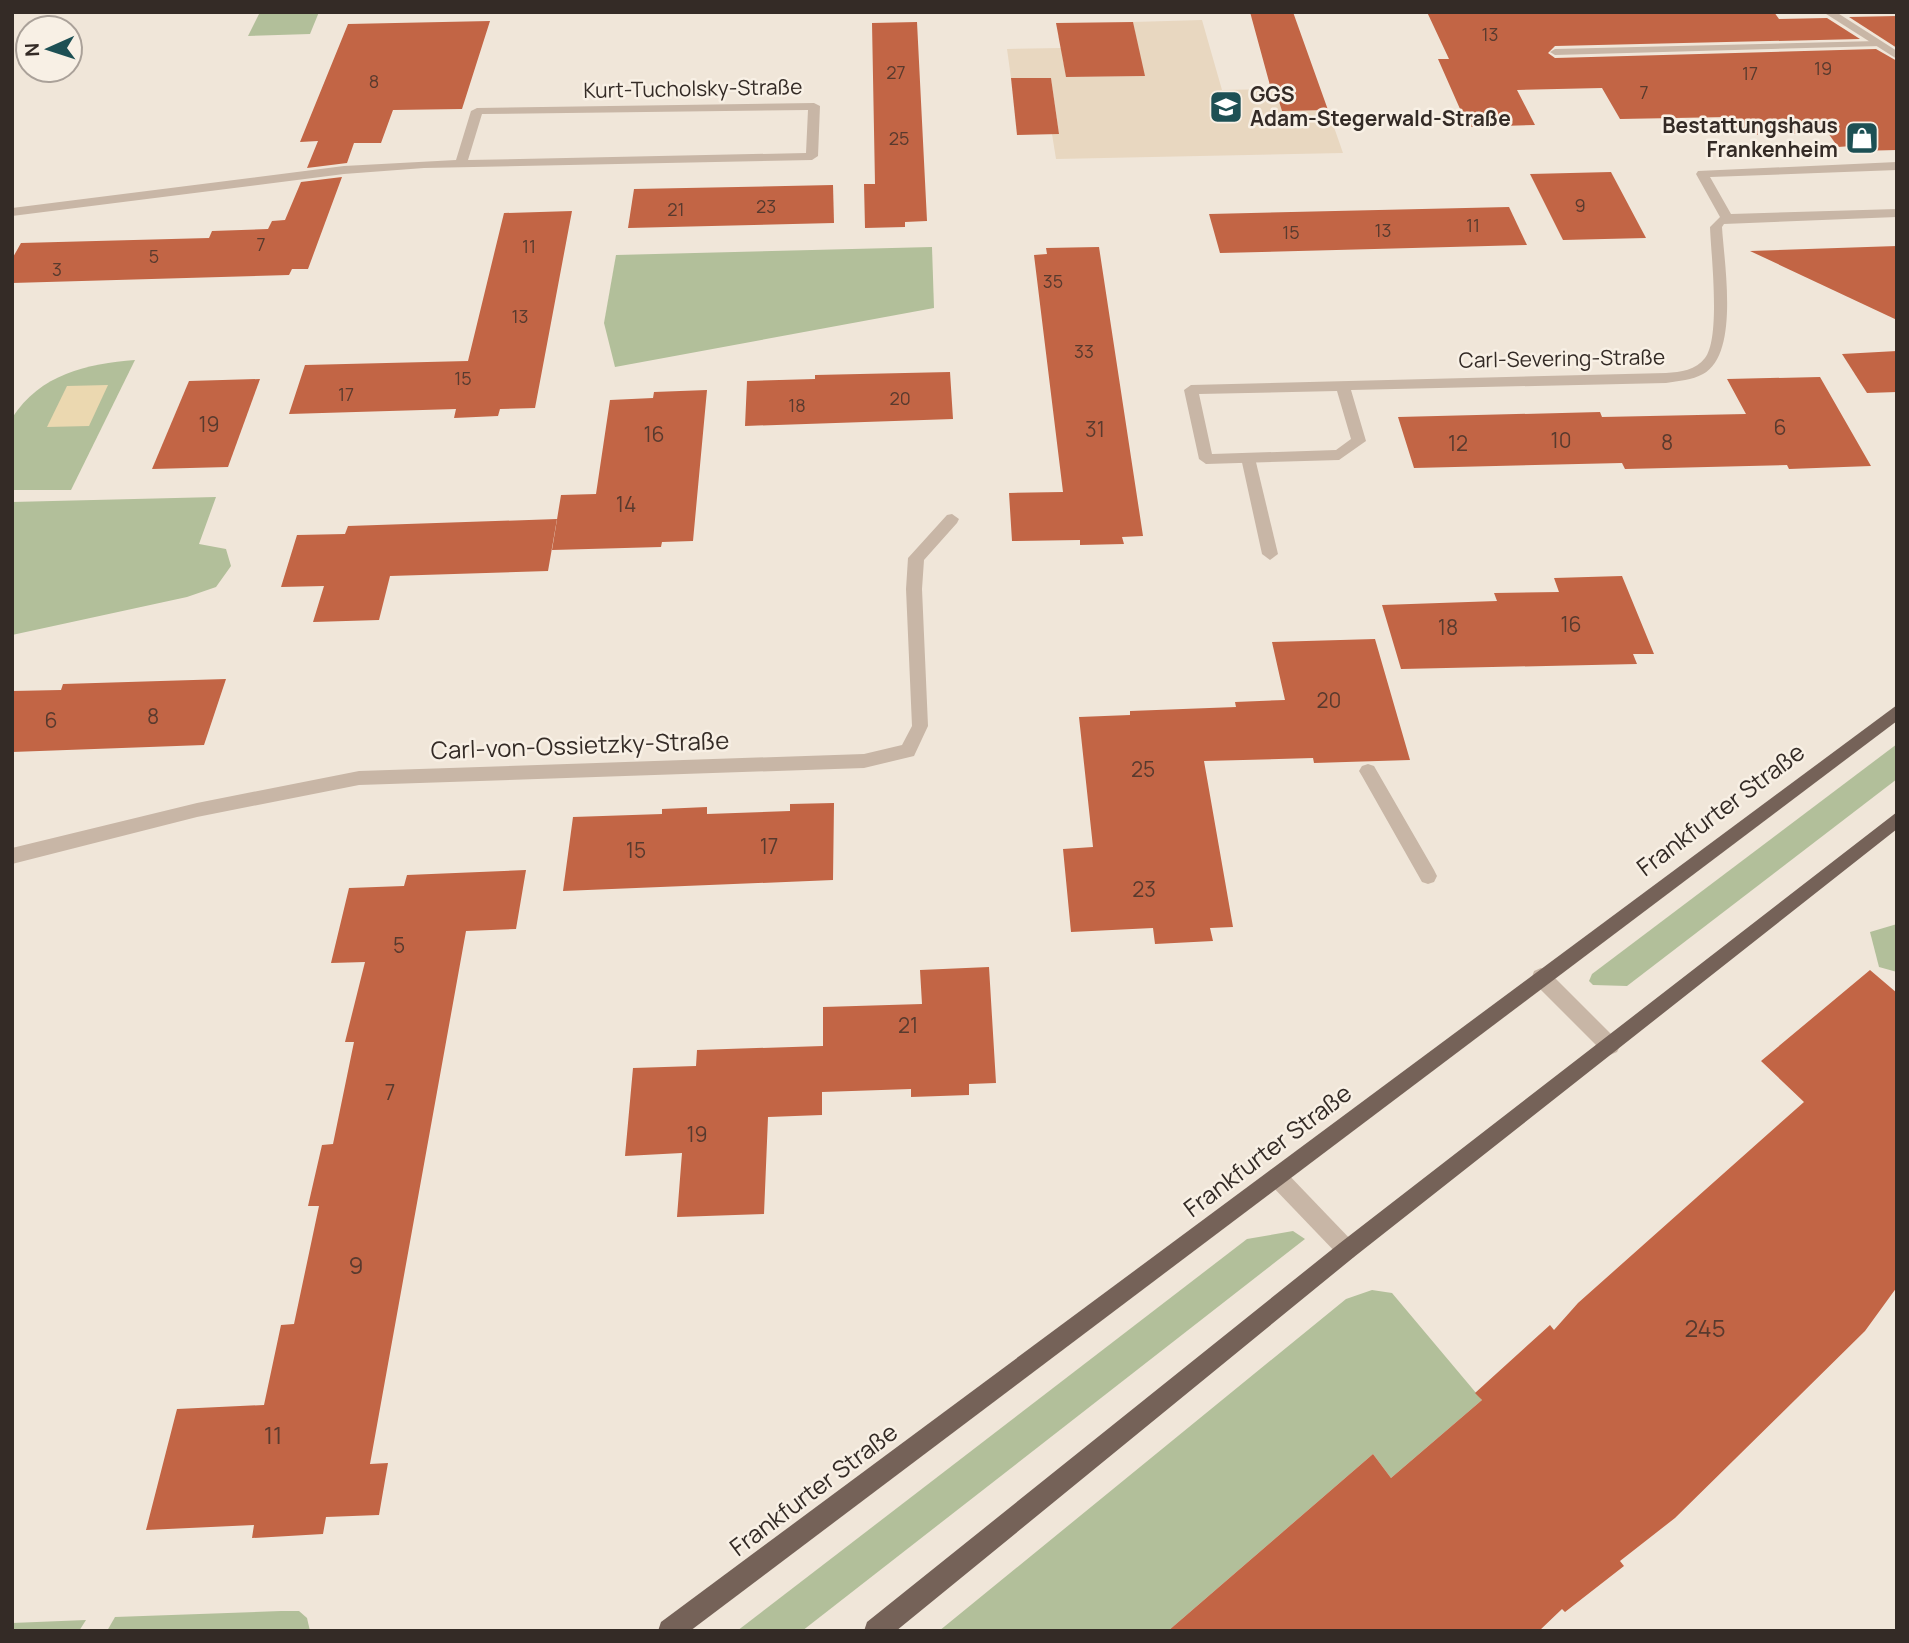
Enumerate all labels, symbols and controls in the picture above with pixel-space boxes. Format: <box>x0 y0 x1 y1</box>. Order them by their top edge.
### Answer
north arrow <box>14 14 84 84</box>
house number: 13 <box>1482 22 1498 46</box>
text: N <box>19 42 45 57</box>
house number: 19 <box>1814 56 1832 80</box>
house number: 27 <box>886 60 906 84</box>
house number: 17 <box>1742 61 1758 85</box>
house number: 8 <box>369 69 379 93</box>
street label: Kurt-Tucholsky-Straße <box>583 72 803 104</box>
place label: GGS Adam-Stegerwald-Straße <box>1250 80 1511 132</box>
house number: 7 <box>1639 80 1649 104</box>
school or university icon: GGS Adam-Stegerwald-Straße <box>1207 88 1245 126</box>
place label: Bestattungshaus Frankenheim <box>1662 111 1838 163</box>
shop icon: Bestattungshaus Frankenheim <box>1843 119 1881 157</box>
house number: 25 <box>889 126 909 150</box>
house number: 9 <box>1574 193 1586 217</box>
house number: 23 <box>756 194 776 218</box>
house number: 21 <box>667 197 685 221</box>
house number: 11 <box>1466 213 1480 237</box>
house number: 13 <box>1375 218 1391 242</box>
house number: 15 <box>1282 220 1300 244</box>
house number: 7 <box>256 232 266 256</box>
house number: 11 <box>522 234 536 258</box>
house number: 5 <box>149 244 159 268</box>
house number: 3 <box>52 257 62 281</box>
house number: 35 <box>1043 269 1063 293</box>
house number: 13 <box>512 304 528 328</box>
house number: 33 <box>1074 339 1094 363</box>
street label: Carl-Severing-Straße <box>1458 342 1665 374</box>
house number: 15 <box>454 366 472 390</box>
house number: 17 <box>338 382 354 406</box>
house number: 20 <box>889 386 911 410</box>
house number: 18 <box>788 393 806 417</box>
house number: 19 <box>198 410 220 438</box>
house number: 6 <box>1773 413 1787 441</box>
house number: 31 <box>1085 415 1105 443</box>
house number: 16 <box>643 420 665 448</box>
house number: 10 <box>1551 426 1572 454</box>
house number: 8 <box>1661 428 1673 456</box>
house number: 12 <box>1448 429 1468 457</box>
house number: 14 <box>616 490 636 518</box>
house number: 16 <box>1560 610 1582 638</box>
house number: 18 <box>1438 613 1458 641</box>
house number: 20 <box>1317 686 1341 714</box>
house number: 8 <box>147 702 159 730</box>
house number: 6 <box>44 706 58 734</box>
street label: Carl-von-Ossietzky-Straße <box>430 723 730 766</box>
street label: Frankfurter Straße <box>1629 735 1811 883</box>
house number: 25 <box>1131 755 1155 783</box>
house number: 17 <box>760 832 778 860</box>
house number: 15 <box>626 836 646 864</box>
house number: 23 <box>1132 875 1156 903</box>
house number: 5 <box>393 931 405 959</box>
house number: 21 <box>898 1011 918 1039</box>
street label: Frankfurter Straße <box>1176 1076 1358 1224</box>
house number: 7 <box>385 1078 395 1106</box>
house number: 19 <box>686 1120 708 1148</box>
house number: 9 <box>349 1248 363 1281</box>
house number: 245 <box>1684 1311 1726 1344</box>
street label: Frankfurter Straße <box>722 1415 904 1563</box>
house number: 11 <box>264 1418 282 1451</box>

